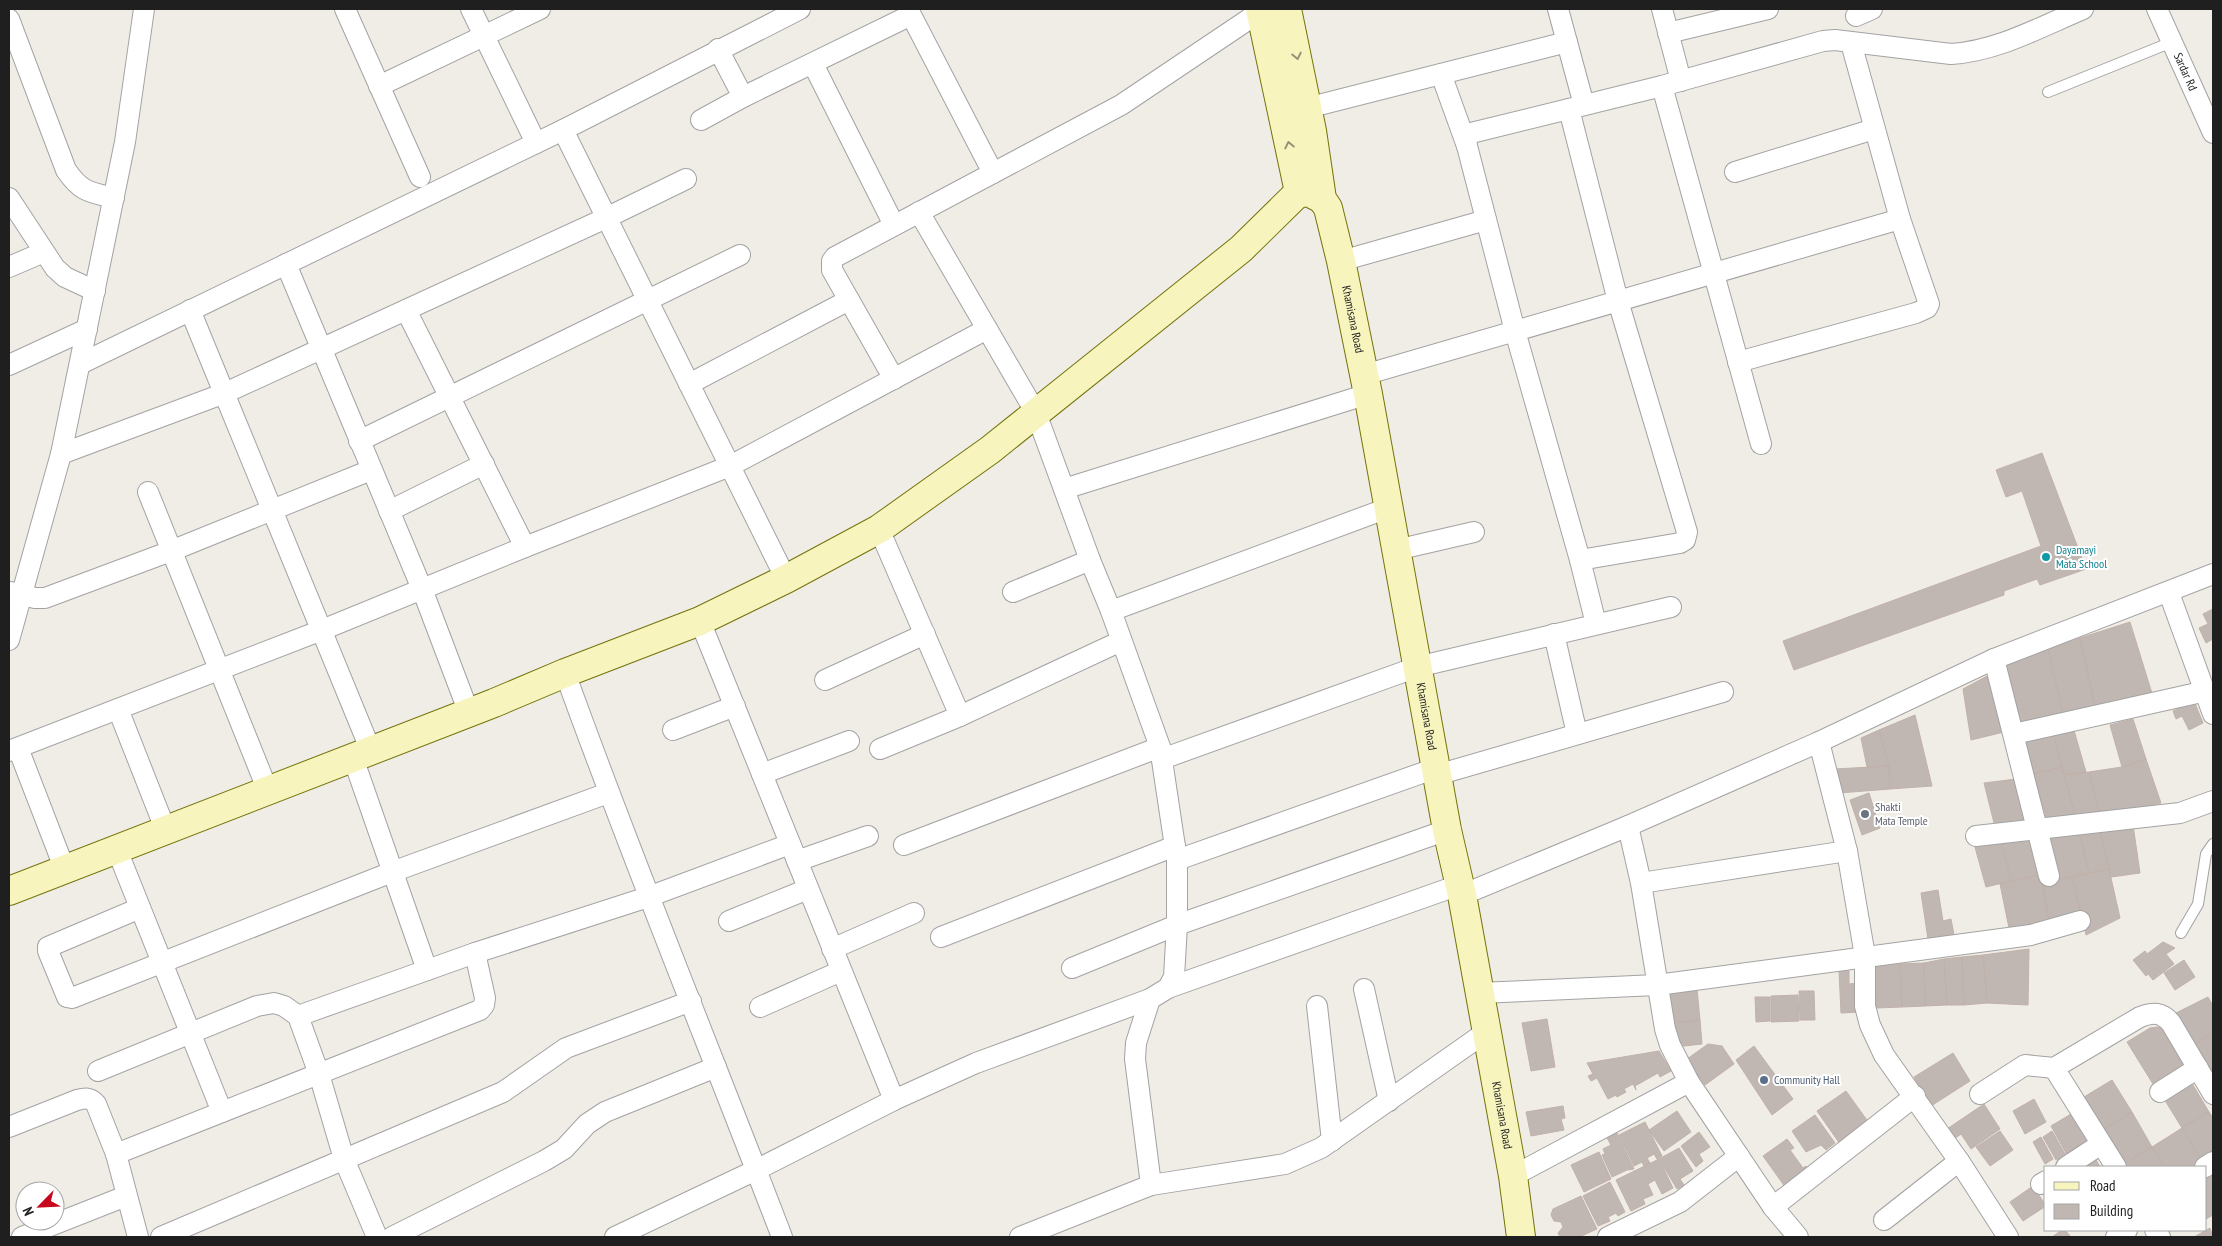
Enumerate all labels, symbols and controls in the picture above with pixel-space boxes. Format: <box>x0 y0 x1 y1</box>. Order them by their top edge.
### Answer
street label: Sardar Rd <box>2171 50 2201 93</box>
one-way arrow <box>1291 52 1302 61</box>
one-way arrow <box>1284 140 1295 149</box>
street label: Khamisana Road <box>1339 284 1367 354</box>
place label: Dayamayi Mata School <box>2056 542 2107 571</box>
marker: Dayamayi Mata School <box>2040 551 2052 563</box>
street label: Khamisana Road <box>1413 681 1440 751</box>
place label: Shakti Mata Temple <box>1875 799 1928 828</box>
marker: Shakti Mata Temple <box>1859 808 1871 820</box>
place label: Community Hall <box>1774 1072 1840 1087</box>
marker: Community Hall <box>1758 1074 1770 1086</box>
street label: Khamisana Road <box>1489 1080 1516 1150</box>
legend <box>2044 1166 2207 1231</box>
text: Road <box>2090 1176 2116 1195</box>
north arrow <box>15 1181 65 1231</box>
text: Building <box>2090 1201 2133 1220</box>
text: N <box>18 1204 38 1218</box>

